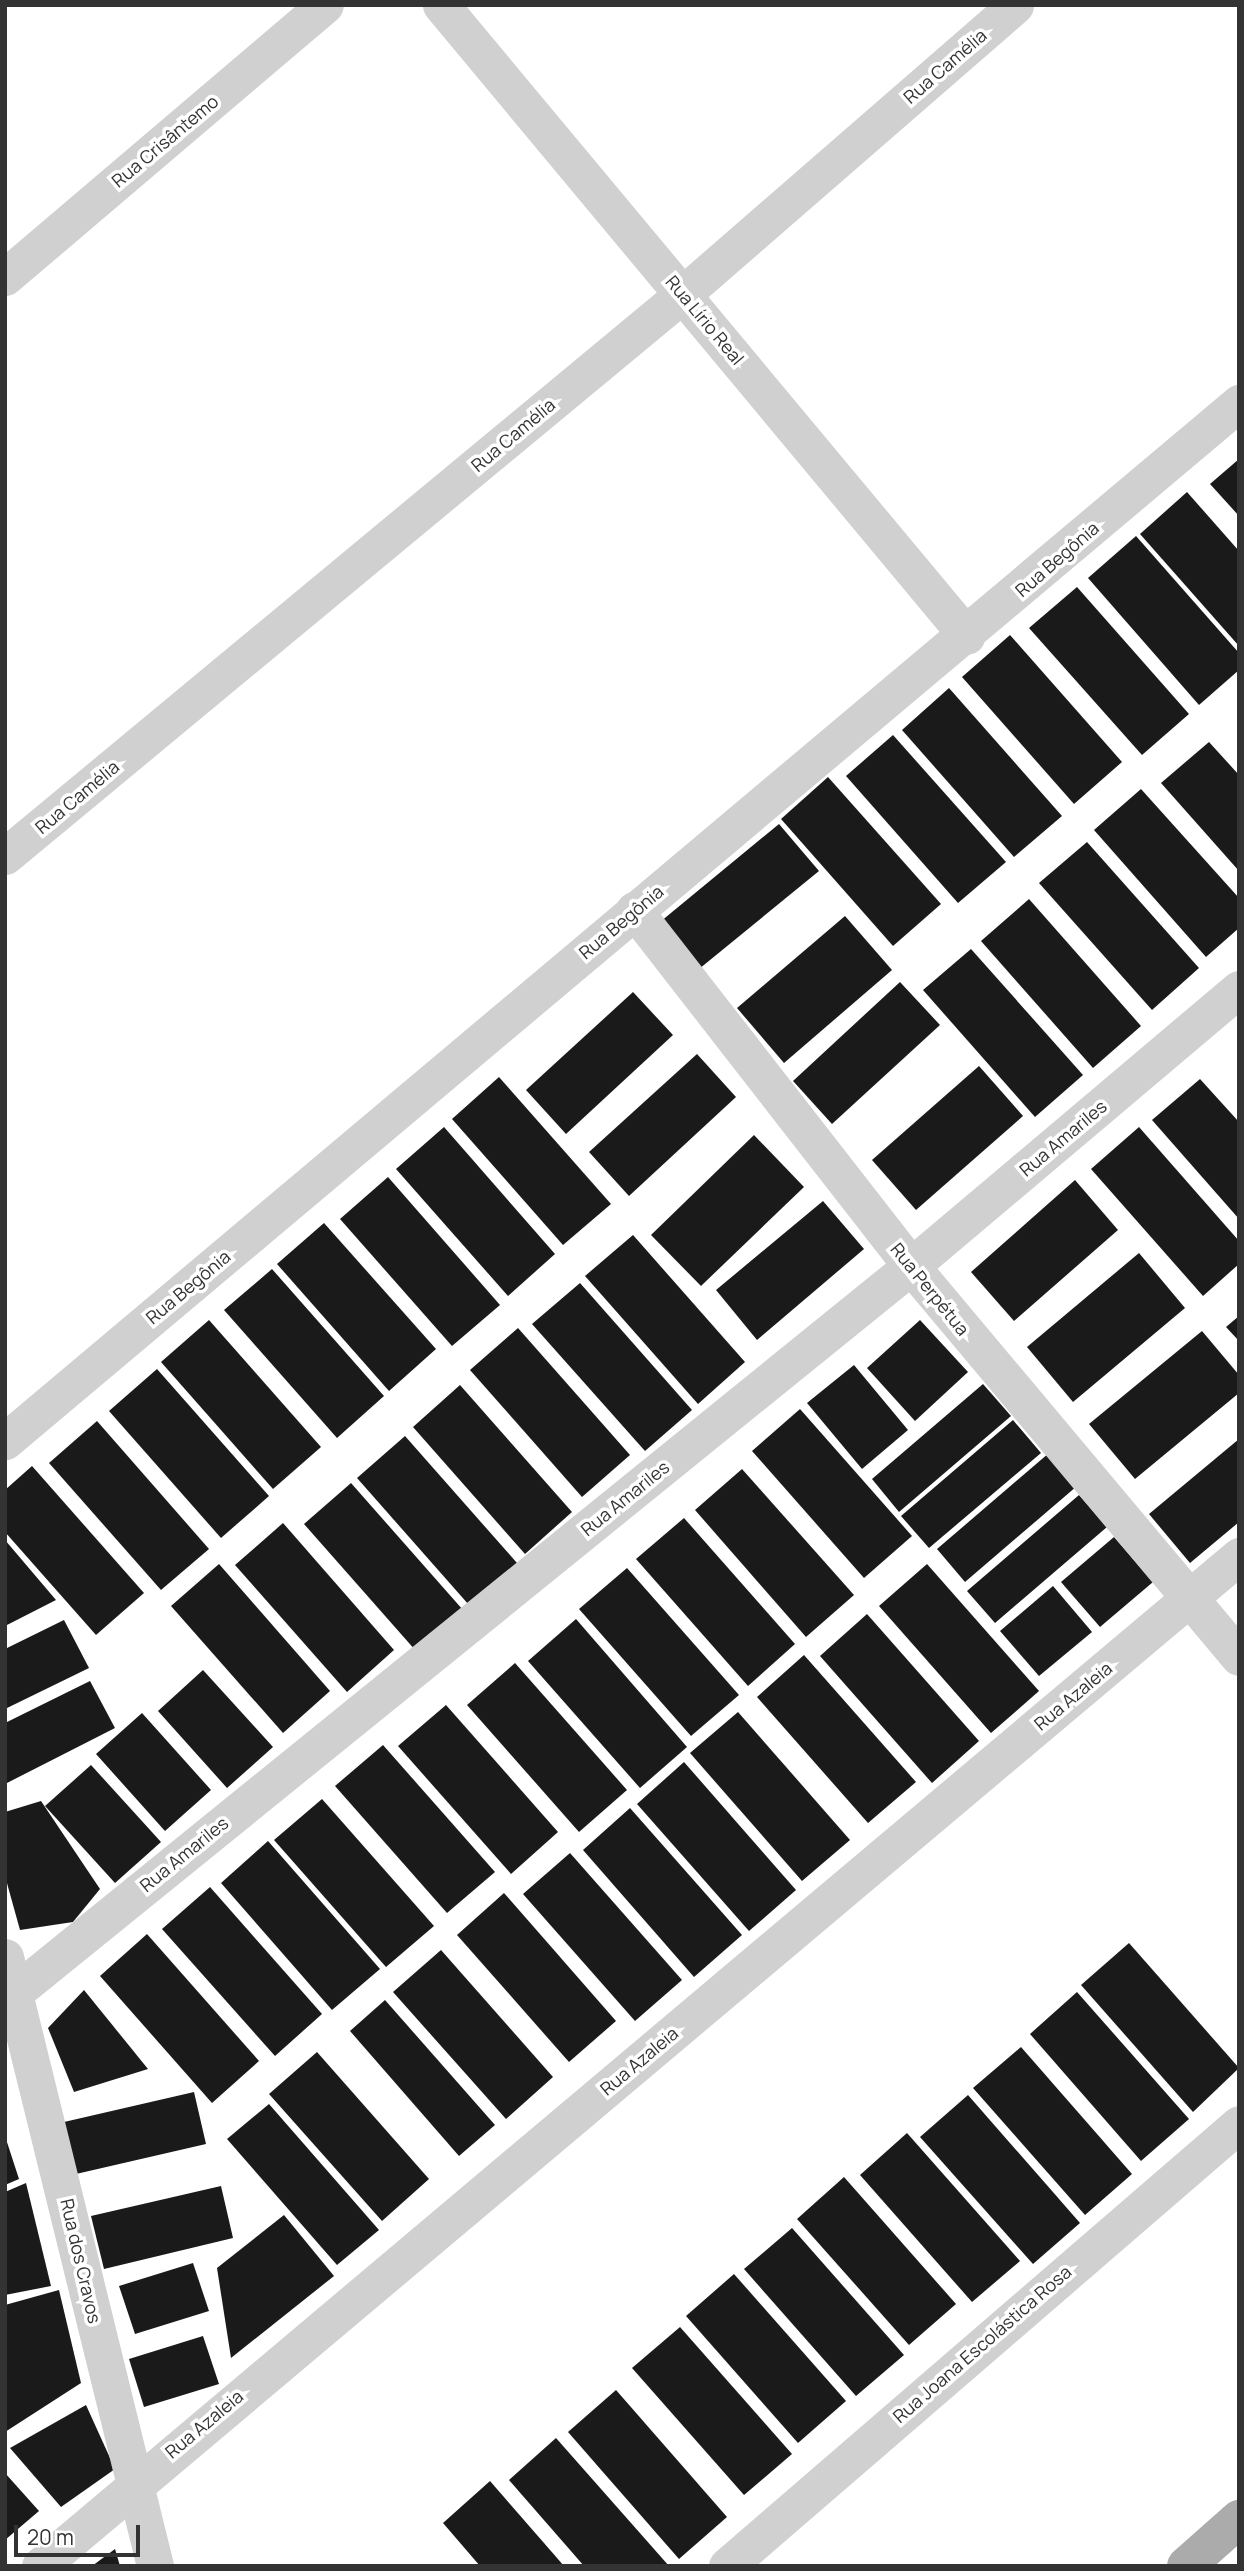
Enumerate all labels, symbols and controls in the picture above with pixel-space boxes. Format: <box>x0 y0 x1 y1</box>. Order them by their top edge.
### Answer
street label: Rua Camélia <box>899 24 991 108</box>
street label: Rua Crisântemo <box>107 90 223 192</box>
street label: Rua Lírio Real <box>661 271 749 369</box>
street label: Rua Camélia <box>467 394 559 476</box>
street label: Rua Begônia <box>1011 517 1103 601</box>
street label: Rua Camélia <box>31 756 123 838</box>
street label: Rua Begônia <box>574 880 668 964</box>
street label: Rua Amariles <box>1015 1095 1111 1181</box>
street label: Rua Perpétua <box>886 1238 974 1340</box>
street label: Rua Begônia <box>141 1245 235 1329</box>
street label: Rua Amariles <box>577 1456 673 1540</box>
street label: Rua Azaleia <box>1030 1657 1116 1735</box>
street label: Rua Amariles <box>136 1812 232 1896</box>
street label: Rua Azaleia <box>596 2022 682 2100</box>
street label: Rua dos Cravos <box>56 2197 106 2325</box>
street label: Rua Joana Escolástica Rosa <box>889 2261 1075 2427</box>
street label: Rua Azaleia <box>161 2385 247 2463</box>
scale bar <box>18 2512 144 2556</box>
text: 20 m <box>27 2523 74 2551</box>

